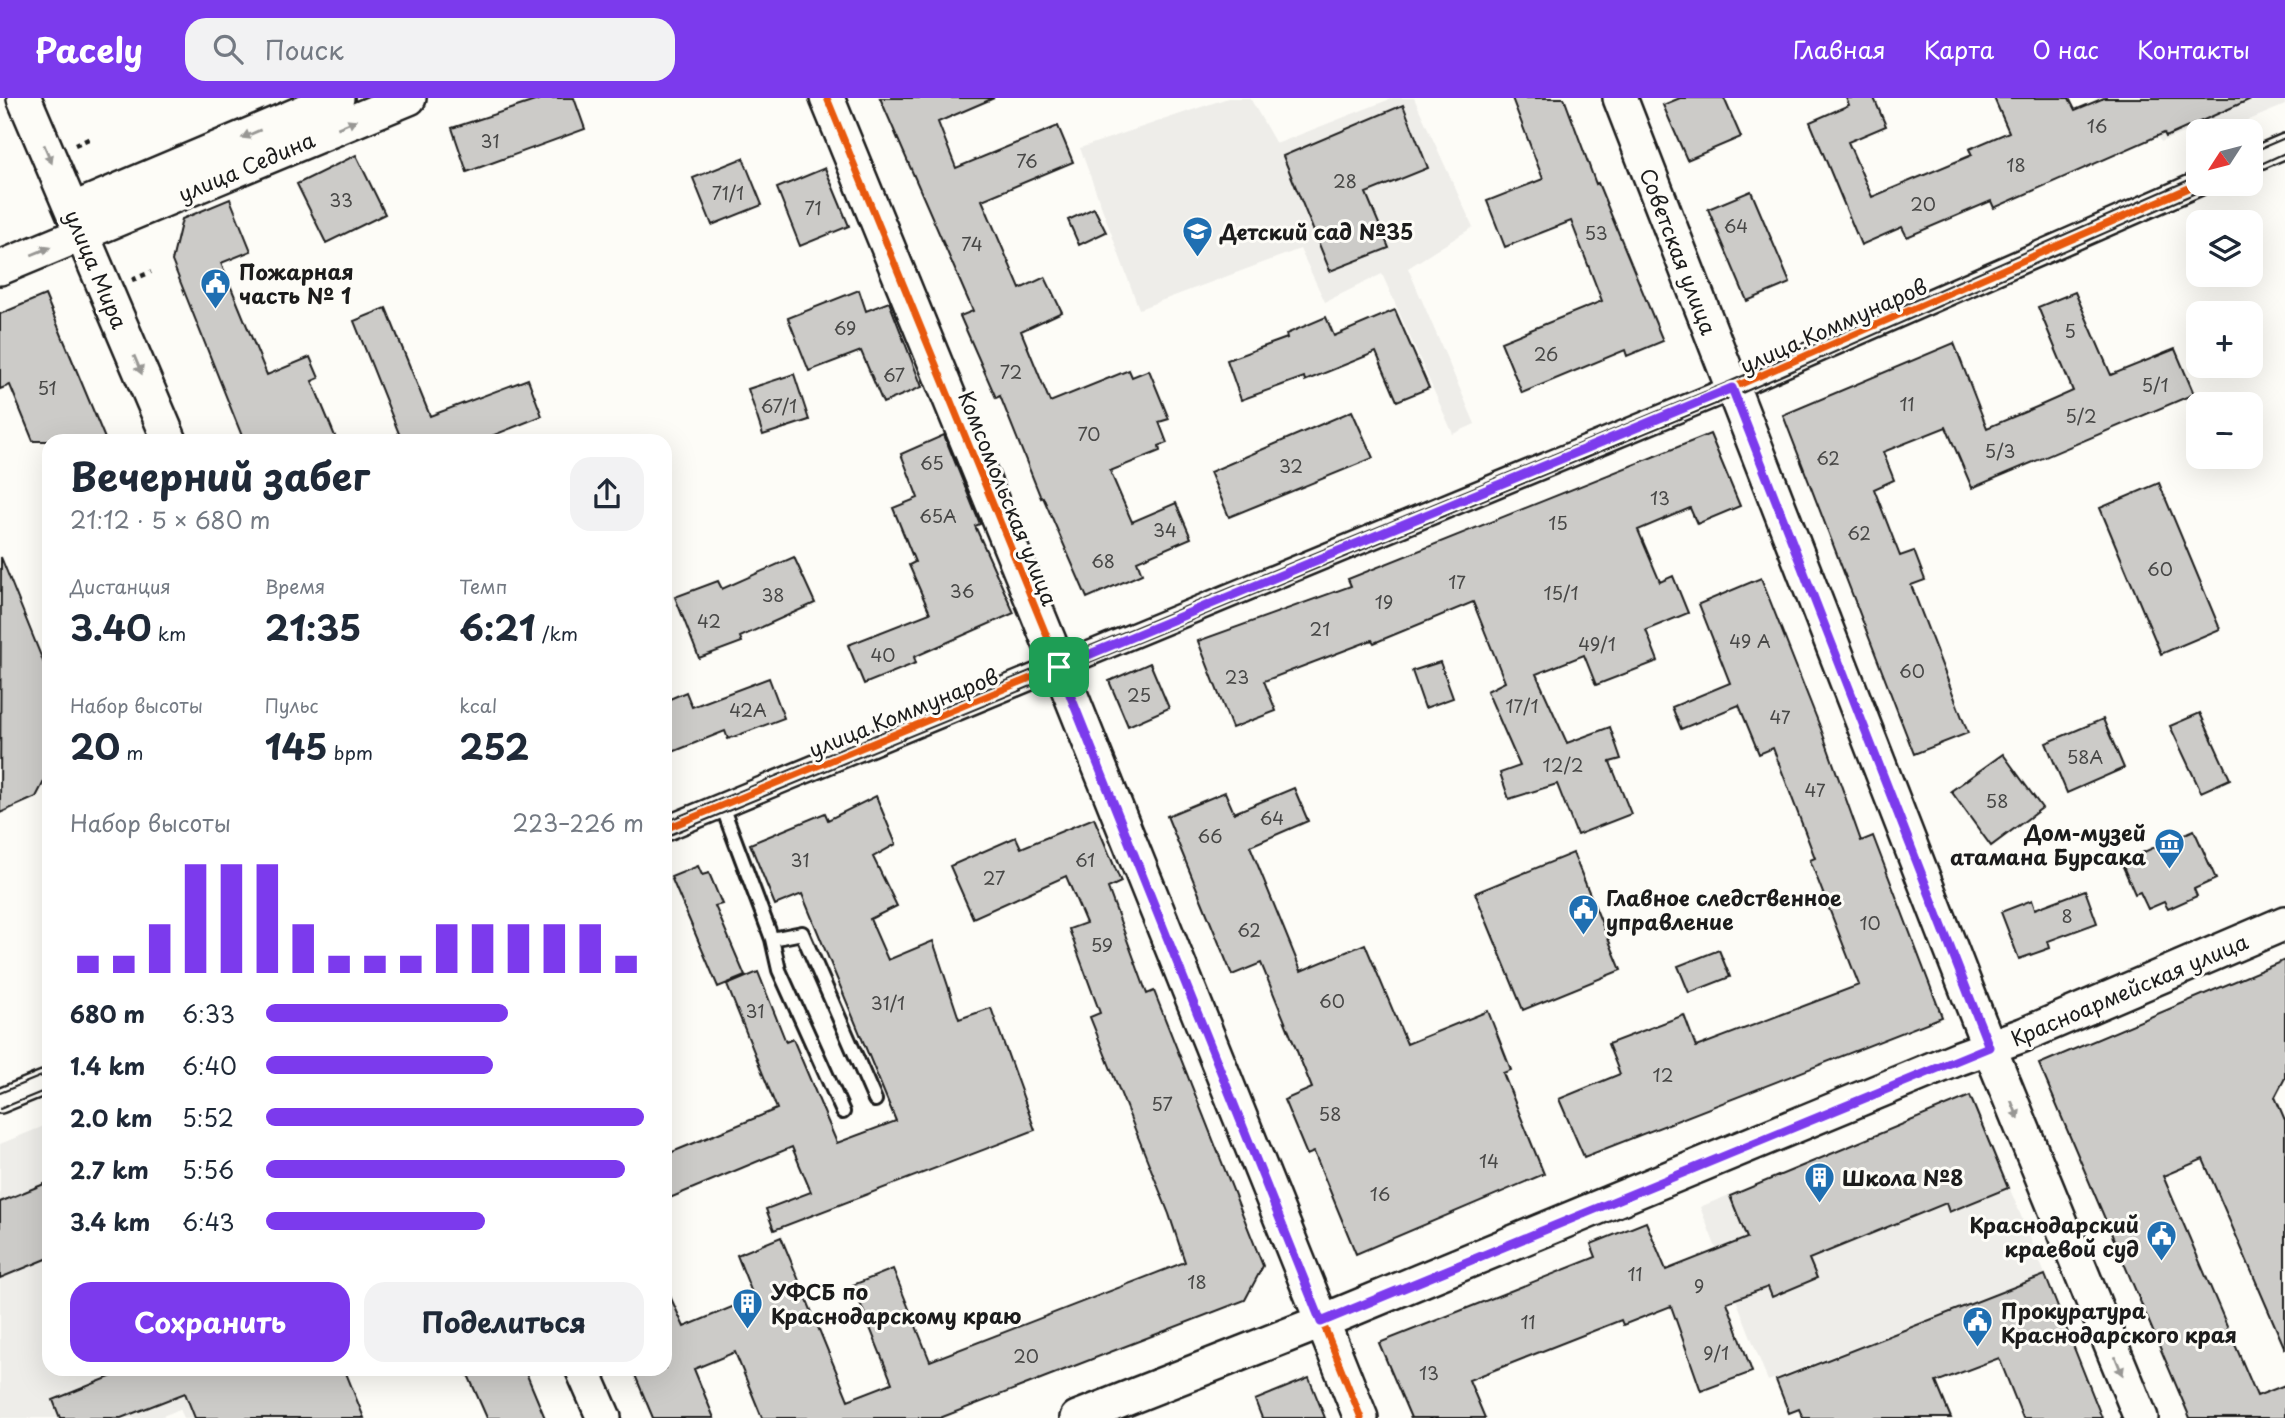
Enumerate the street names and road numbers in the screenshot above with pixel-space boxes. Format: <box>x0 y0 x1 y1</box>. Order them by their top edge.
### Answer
street label: улица Седина <box>173 122 320 209</box>
street label: Советская улица <box>1632 163 1726 340</box>
street label: улица Мира <box>58 205 137 334</box>
street label: улица Коммунаров <box>1734 269 1932 381</box>
street label: Комсомольская улица <box>951 386 1067 611</box>
street label: улица Коммунаров <box>803 659 1003 765</box>
street label: Красноармейская улица <box>2005 924 2253 1054</box>

